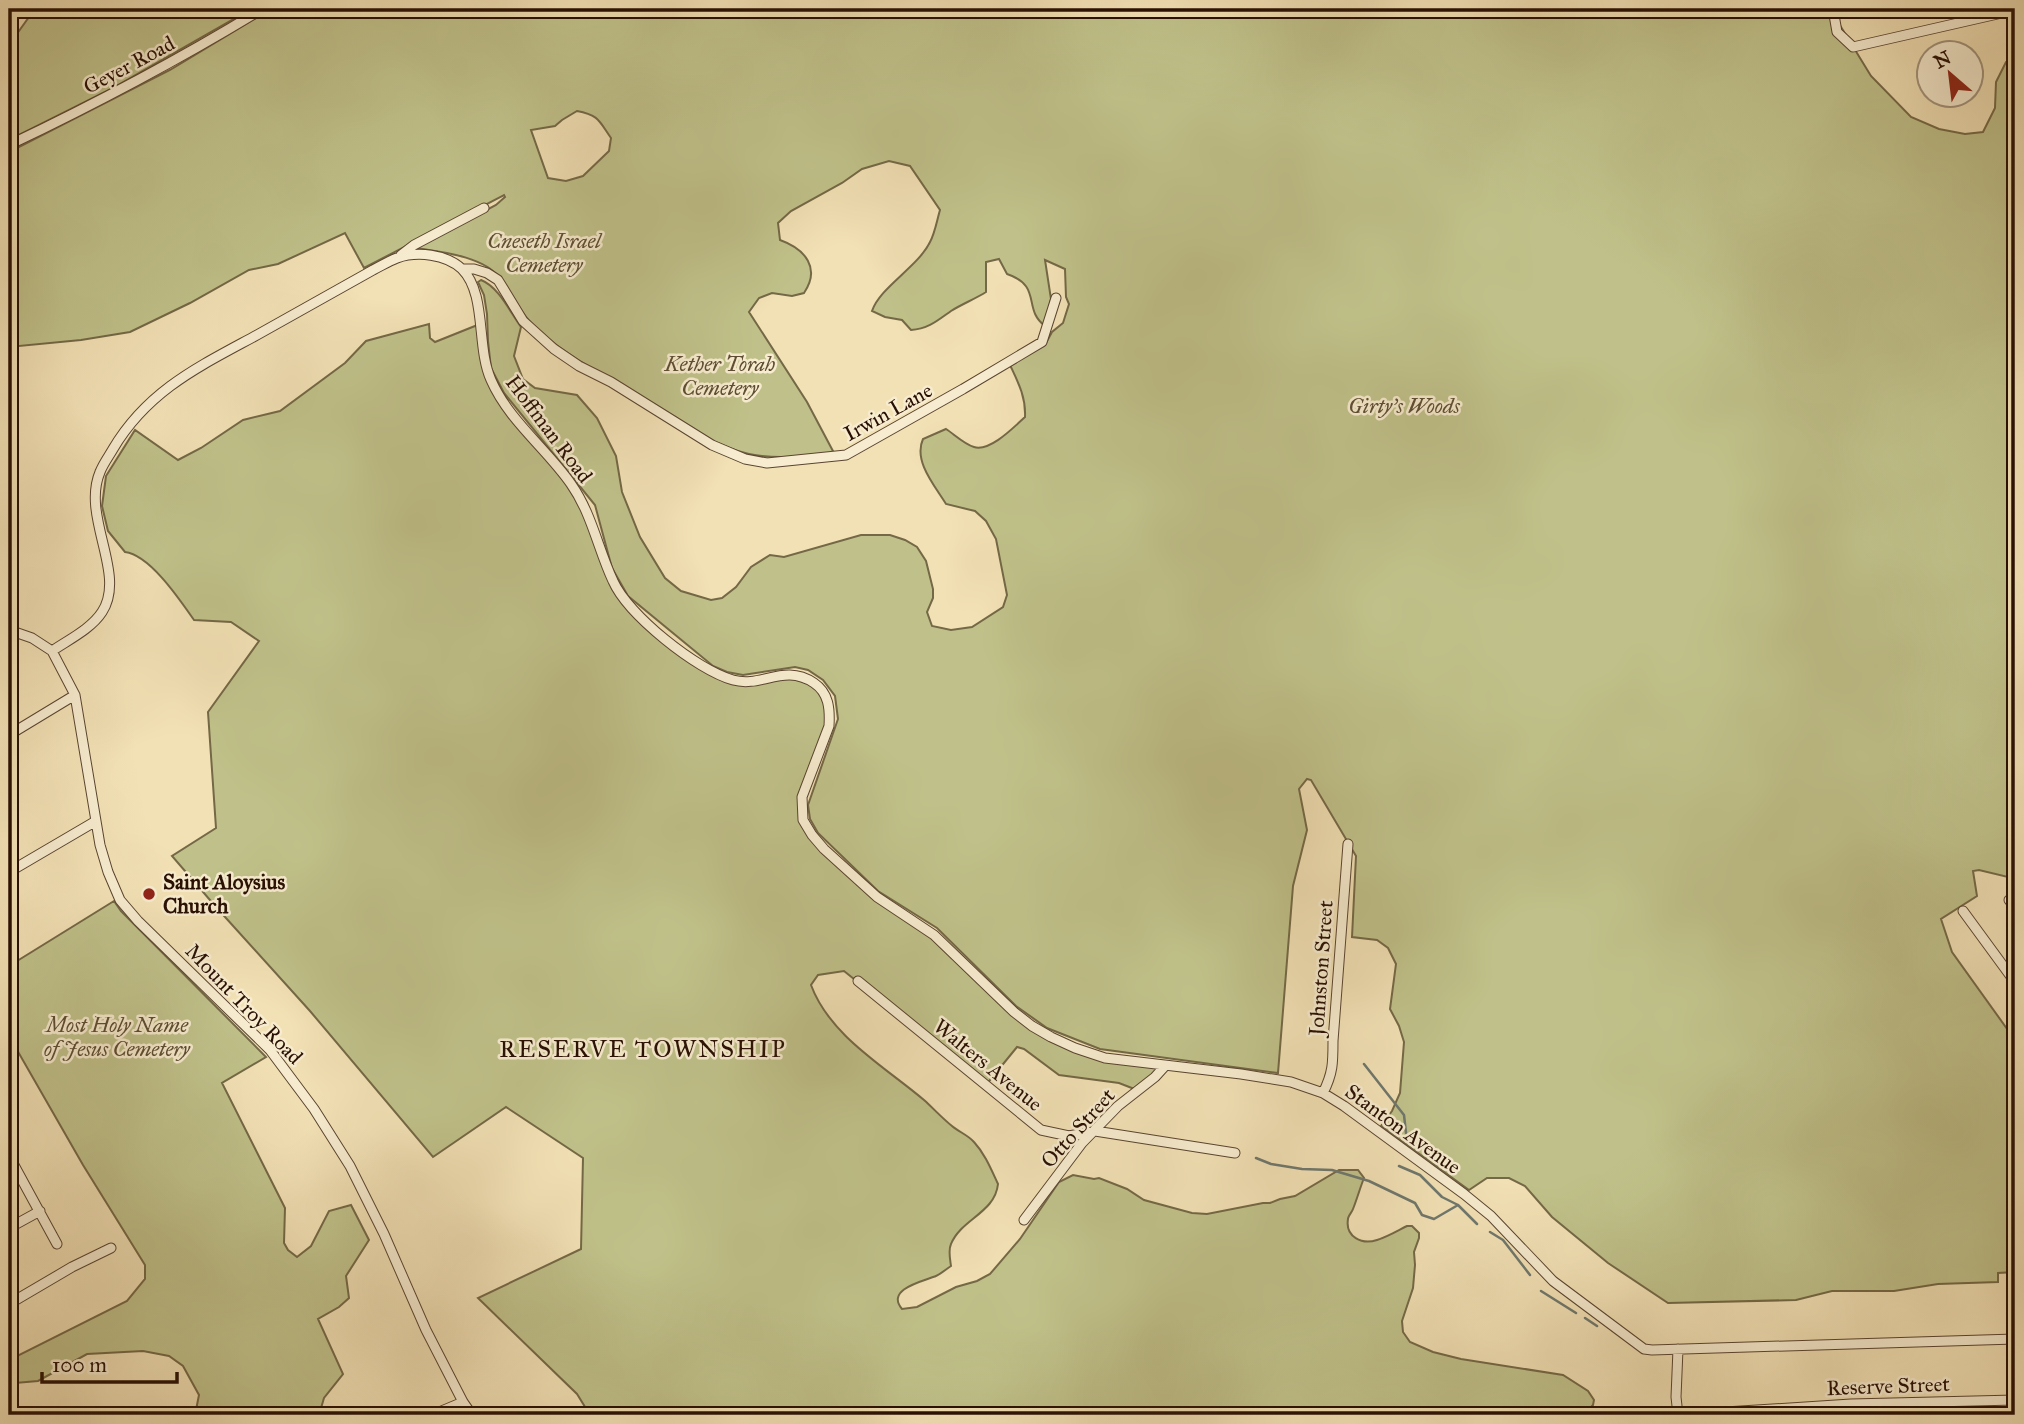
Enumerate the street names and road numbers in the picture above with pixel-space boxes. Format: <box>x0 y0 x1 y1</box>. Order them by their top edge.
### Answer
street label: Geyer Road <box>79 30 179 100</box>
street label: Hoffman Road <box>500 370 598 488</box>
street label: Irwin Lane <box>839 377 937 447</box>
street label: Johnston Street <box>1303 899 1339 1039</box>
street label: Mount Troy Road <box>180 938 308 1070</box>
street label: Walters Avenue <box>928 1013 1048 1117</box>
street label: Stanton Avenue <box>1340 1078 1466 1180</box>
street label: Otto Street <box>1035 1082 1121 1173</box>
street label: Reserve Street <box>1826 1371 1951 1401</box>

